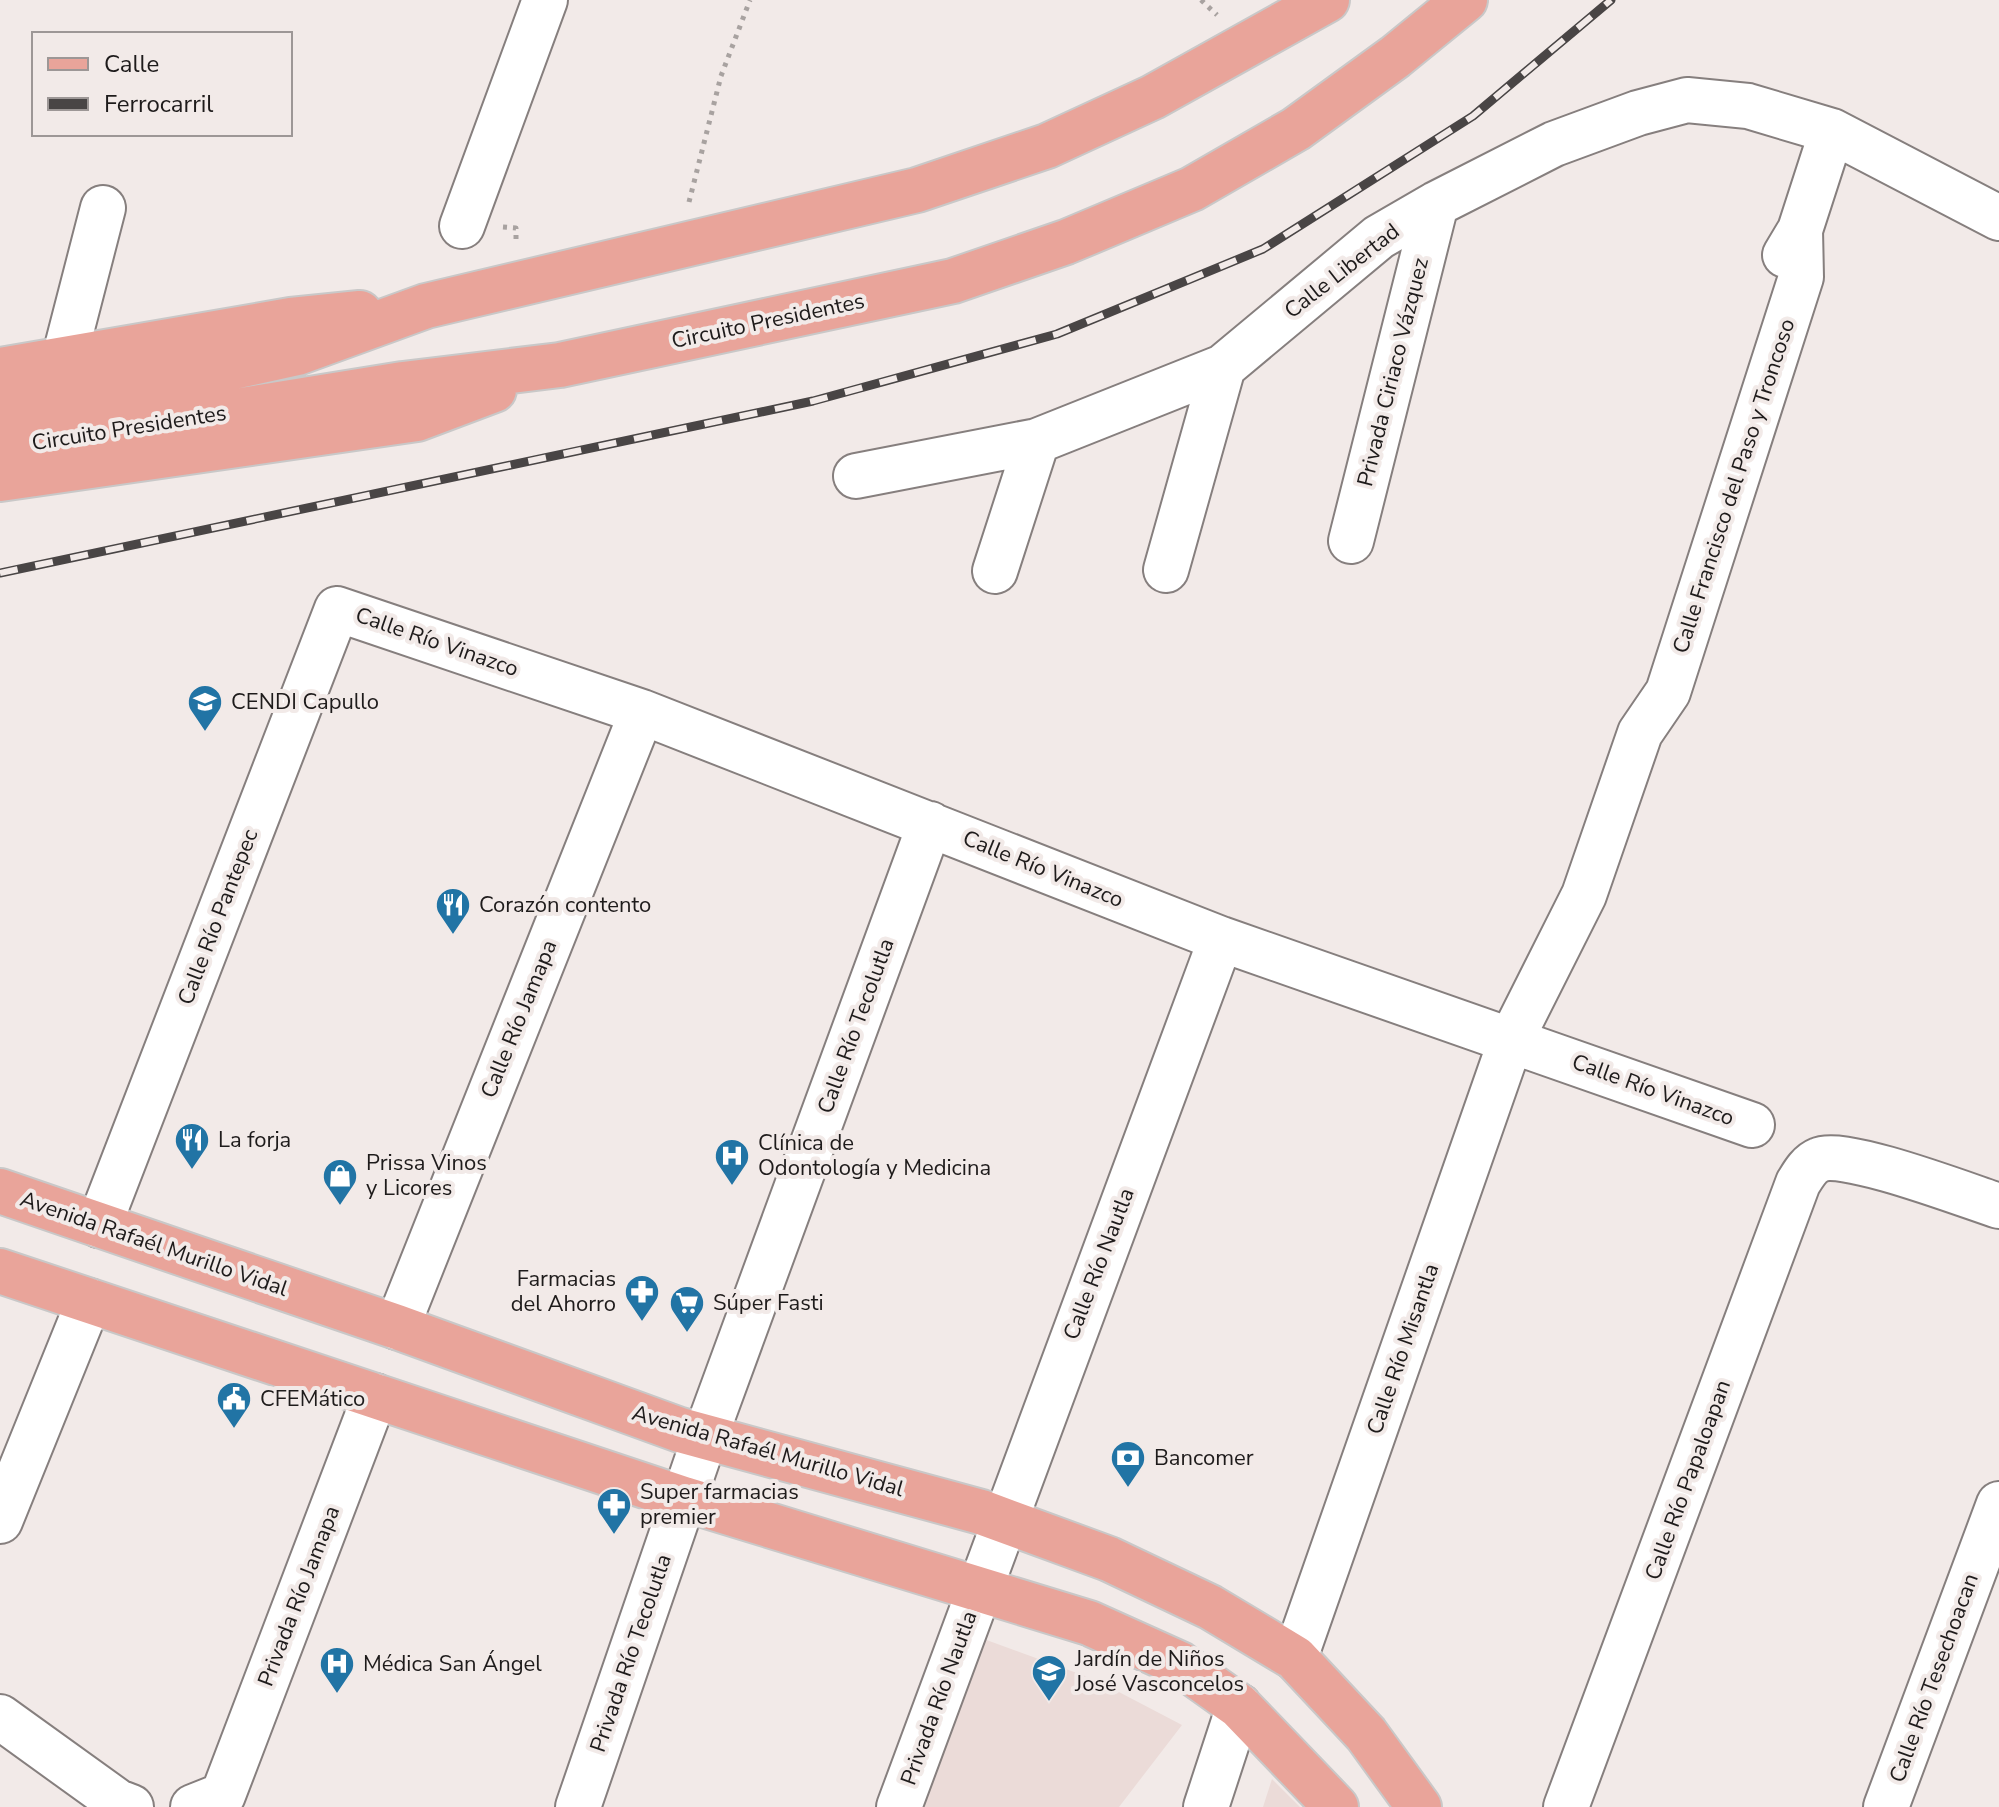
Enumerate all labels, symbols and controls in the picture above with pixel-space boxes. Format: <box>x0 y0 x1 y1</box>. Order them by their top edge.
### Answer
legend <box>32 32 292 136</box>
text: Calle <box>104 48 159 80</box>
text: Ferrocarril <box>104 88 213 120</box>
street label: Calle Libertad <box>1278 217 1406 325</box>
street label: Privada Ciriaco Vázquez <box>1350 255 1436 489</box>
street label: Circuito Presidentes <box>669 286 867 356</box>
street label: Calle Francisco del Paso y Troncoso <box>1666 315 1802 657</box>
street label: Circuito Presidentes <box>30 398 228 458</box>
street label: Calle Río Vinazco <box>351 600 523 684</box>
school or university icon: CENDI Capullo <box>186 683 224 733</box>
place label: CENDI Capullo <box>231 687 379 717</box>
street label: Calle Río Vinazco <box>958 823 1128 915</box>
street label: Calle Río Pantepec <box>171 825 265 1009</box>
restaurant icon: Corazón contento <box>434 886 472 936</box>
place label: Corazón contento <box>479 890 651 920</box>
street label: Calle Río Tecolutla <box>810 934 902 1118</box>
street label: Calle Río Jamapa <box>474 936 564 1102</box>
street label: Calle Río Vinazco <box>1568 1047 1738 1133</box>
restaurant icon: La forja <box>173 1121 211 1171</box>
place label: La forja <box>218 1125 291 1155</box>
place label: Clínica de Odontología y Medicina <box>758 1128 991 1183</box>
hospital icon: Clínica de Odontología y Medicina <box>713 1137 751 1187</box>
place label: Prissa Vinos y Licores <box>366 1148 487 1203</box>
shop icon: Prissa Vinos y Licores <box>321 1157 359 1207</box>
street label: Avenida Rafaél Murillo Vidal <box>16 1184 292 1304</box>
street label: Calle Río Nautla <box>1056 1184 1142 1344</box>
street label: Calle Río Misantla <box>1360 1260 1446 1438</box>
place label: Farmacias del Ahorro <box>511 1264 616 1319</box>
pharmacy icon: Farmacias del Ahorro <box>623 1273 661 1323</box>
supermarket icon: Súper Fasti <box>668 1284 706 1334</box>
place label: Súper Fasti <box>713 1288 823 1318</box>
street label: Calle Río Papaloapan <box>1638 1376 1738 1584</box>
public building icon: CFEMático <box>215 1380 253 1430</box>
place label: CFEMático <box>260 1384 365 1414</box>
street label: Avenida Rafaél Murillo Vidal <box>629 1398 908 1504</box>
bank icon: Bancomer <box>1109 1439 1147 1489</box>
place label: Bancomer <box>1154 1443 1254 1473</box>
place label: Super farmacias premier <box>640 1477 799 1532</box>
pharmacy icon: Super farmacias premier <box>595 1486 633 1536</box>
street label: Privada Río Jamapa <box>251 1501 347 1691</box>
street label: Privada Río Tecolutla <box>583 1550 679 1756</box>
street label: Calle Río Tesechoacan <box>1882 1569 1986 1787</box>
street label: Privada Río Nautla <box>894 1607 984 1789</box>
place label: Jardín de Niños José Vasconcelos <box>1074 1644 1244 1699</box>
hospital icon: Médica San Ángel <box>318 1645 356 1695</box>
place label: Médica San Ángel <box>363 1649 542 1679</box>
school or university icon: Jardín de Niños José Vasconcelos <box>1030 1653 1068 1703</box>

